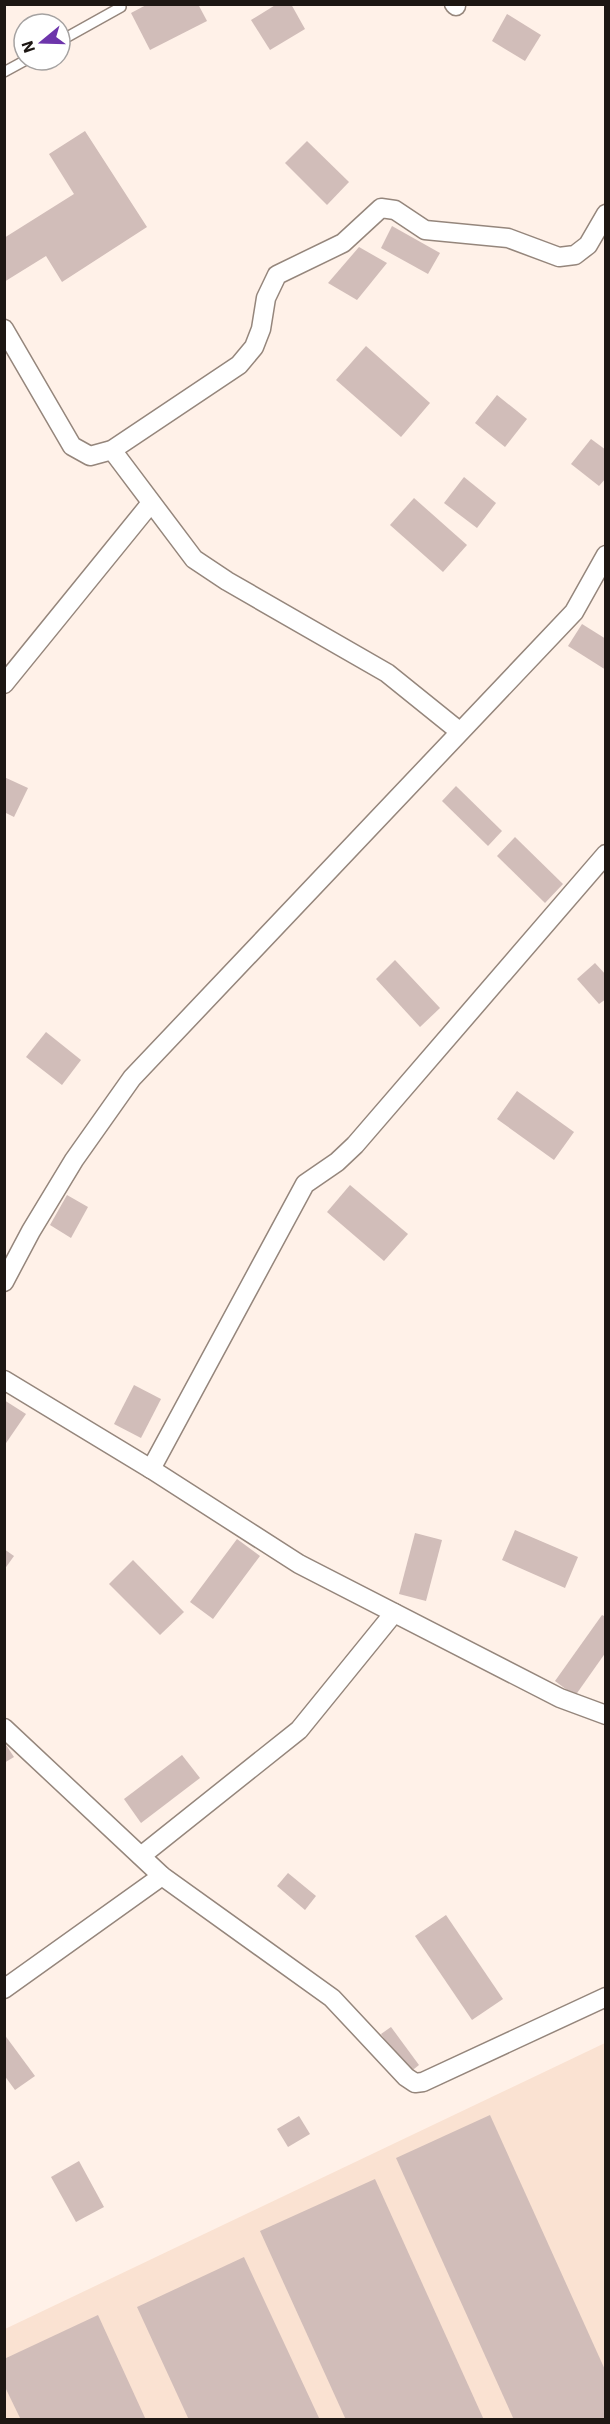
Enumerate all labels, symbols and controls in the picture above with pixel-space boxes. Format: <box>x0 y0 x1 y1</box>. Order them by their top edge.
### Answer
north arrow <box>12 12 72 72</box>
text: N <box>16 38 39 56</box>

